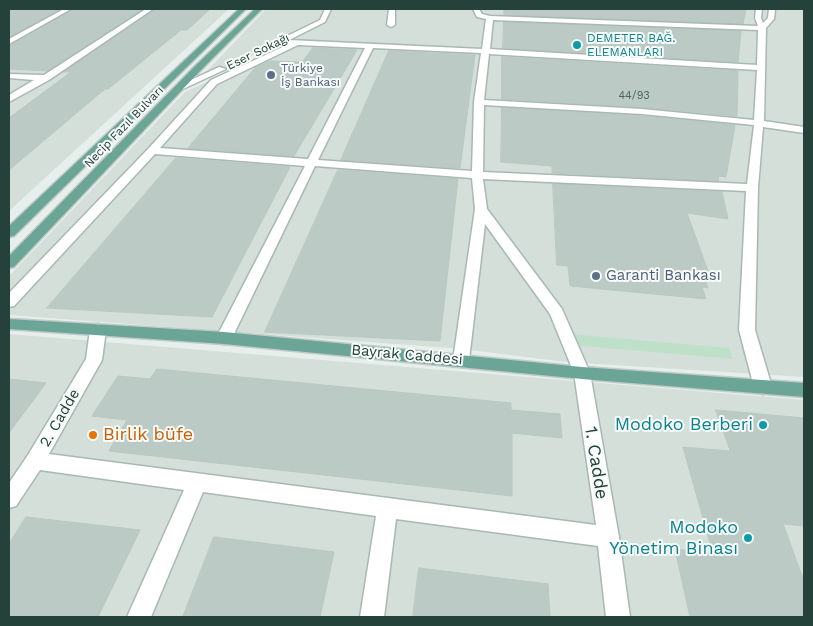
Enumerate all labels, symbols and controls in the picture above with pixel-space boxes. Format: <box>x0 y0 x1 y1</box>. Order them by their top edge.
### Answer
street label: Eser Sokağı <box>224 31 292 73</box>
place label: DEMETER BAĞ. ELEMANLARI <box>587 31 675 59</box>
marker: DEMETER BAĞ. ELEMANLARI <box>571 39 583 51</box>
place label: Türkiye İş Bankası <box>281 61 340 89</box>
marker: Türkiye İş Bankası <box>265 69 277 81</box>
street label: Necip Fazıl Bulvarı <box>81 83 167 171</box>
house number: 44/93 <box>618 89 650 103</box>
place label: Garanti Bankası <box>606 267 721 285</box>
marker: Garanti Bankası <box>590 270 602 282</box>
street label: Bayrak Caddesi <box>351 341 463 369</box>
street label: 2. Cadde <box>36 386 84 450</box>
place label: Modoko Berberi <box>615 414 753 436</box>
marker: Modoko Berberi <box>757 419 769 431</box>
place label: Birlik büfe <box>103 424 193 446</box>
street label: 1. Cadde <box>580 425 612 501</box>
marker: Birlik büfe <box>87 429 99 441</box>
place label: Modoko Yönetim Binası <box>609 517 738 560</box>
marker: Modoko Yönetim Binası <box>742 532 754 544</box>

